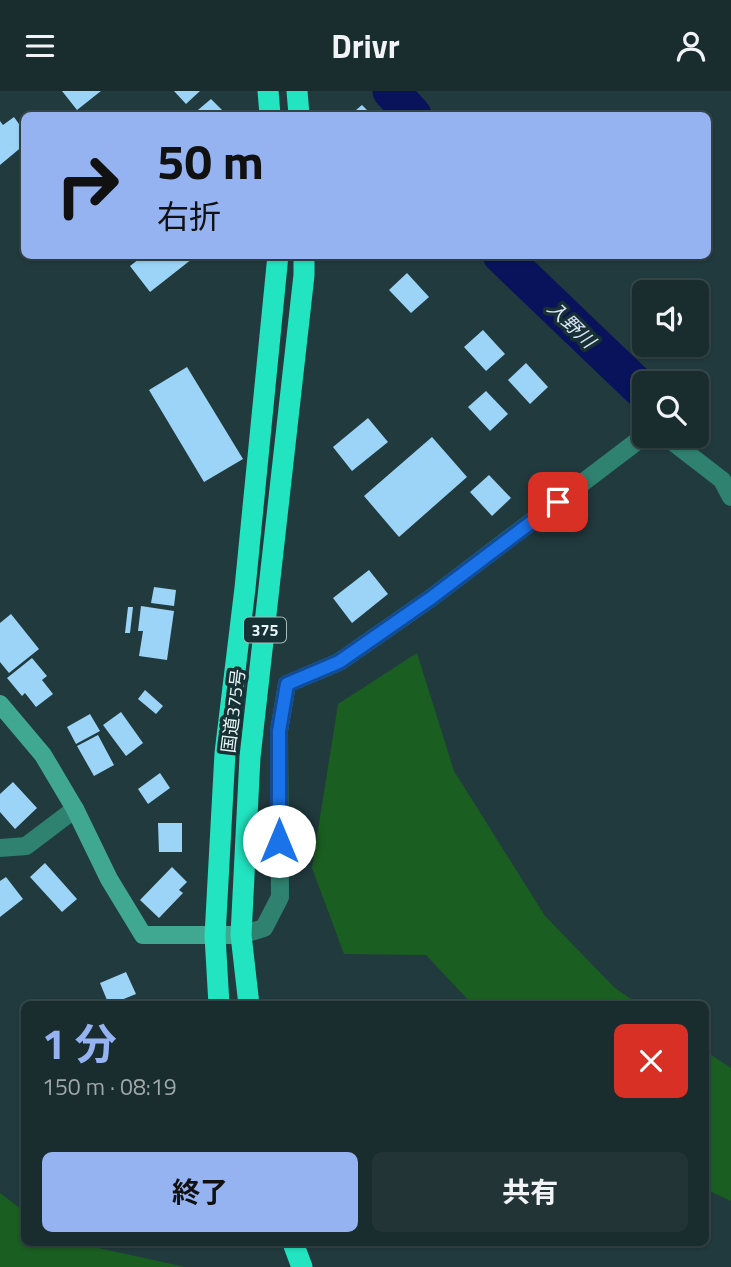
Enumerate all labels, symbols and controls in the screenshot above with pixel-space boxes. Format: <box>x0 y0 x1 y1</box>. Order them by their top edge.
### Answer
text: Drivr <box>331 22 400 70</box>
icon: menu <box>21 27 59 65</box>
icon: person <box>672 27 710 65</box>
text: 50 m <box>157 123 264 198</box>
icon: right <box>42 140 133 231</box>
text: 右折 <box>157 192 221 240</box>
map controls <box>632 280 709 448</box>
button: sound <box>632 280 709 357</box>
water label: 入野川 <box>541 294 604 356</box>
button: search <box>632 371 709 448</box>
pin <box>528 472 588 532</box>
icon: arrive <box>539 483 577 521</box>
road number: 375 <box>244 617 286 643</box>
street label: 国道375号 <box>214 668 252 754</box>
position arrow <box>242 804 316 878</box>
text: 1 分 <box>42 1011 117 1075</box>
button: close <box>614 1024 688 1098</box>
text: 150 m · 08:19 <box>42 1069 177 1104</box>
button: 終了 <box>42 1152 358 1232</box>
button: 共有 <box>372 1152 688 1232</box>

